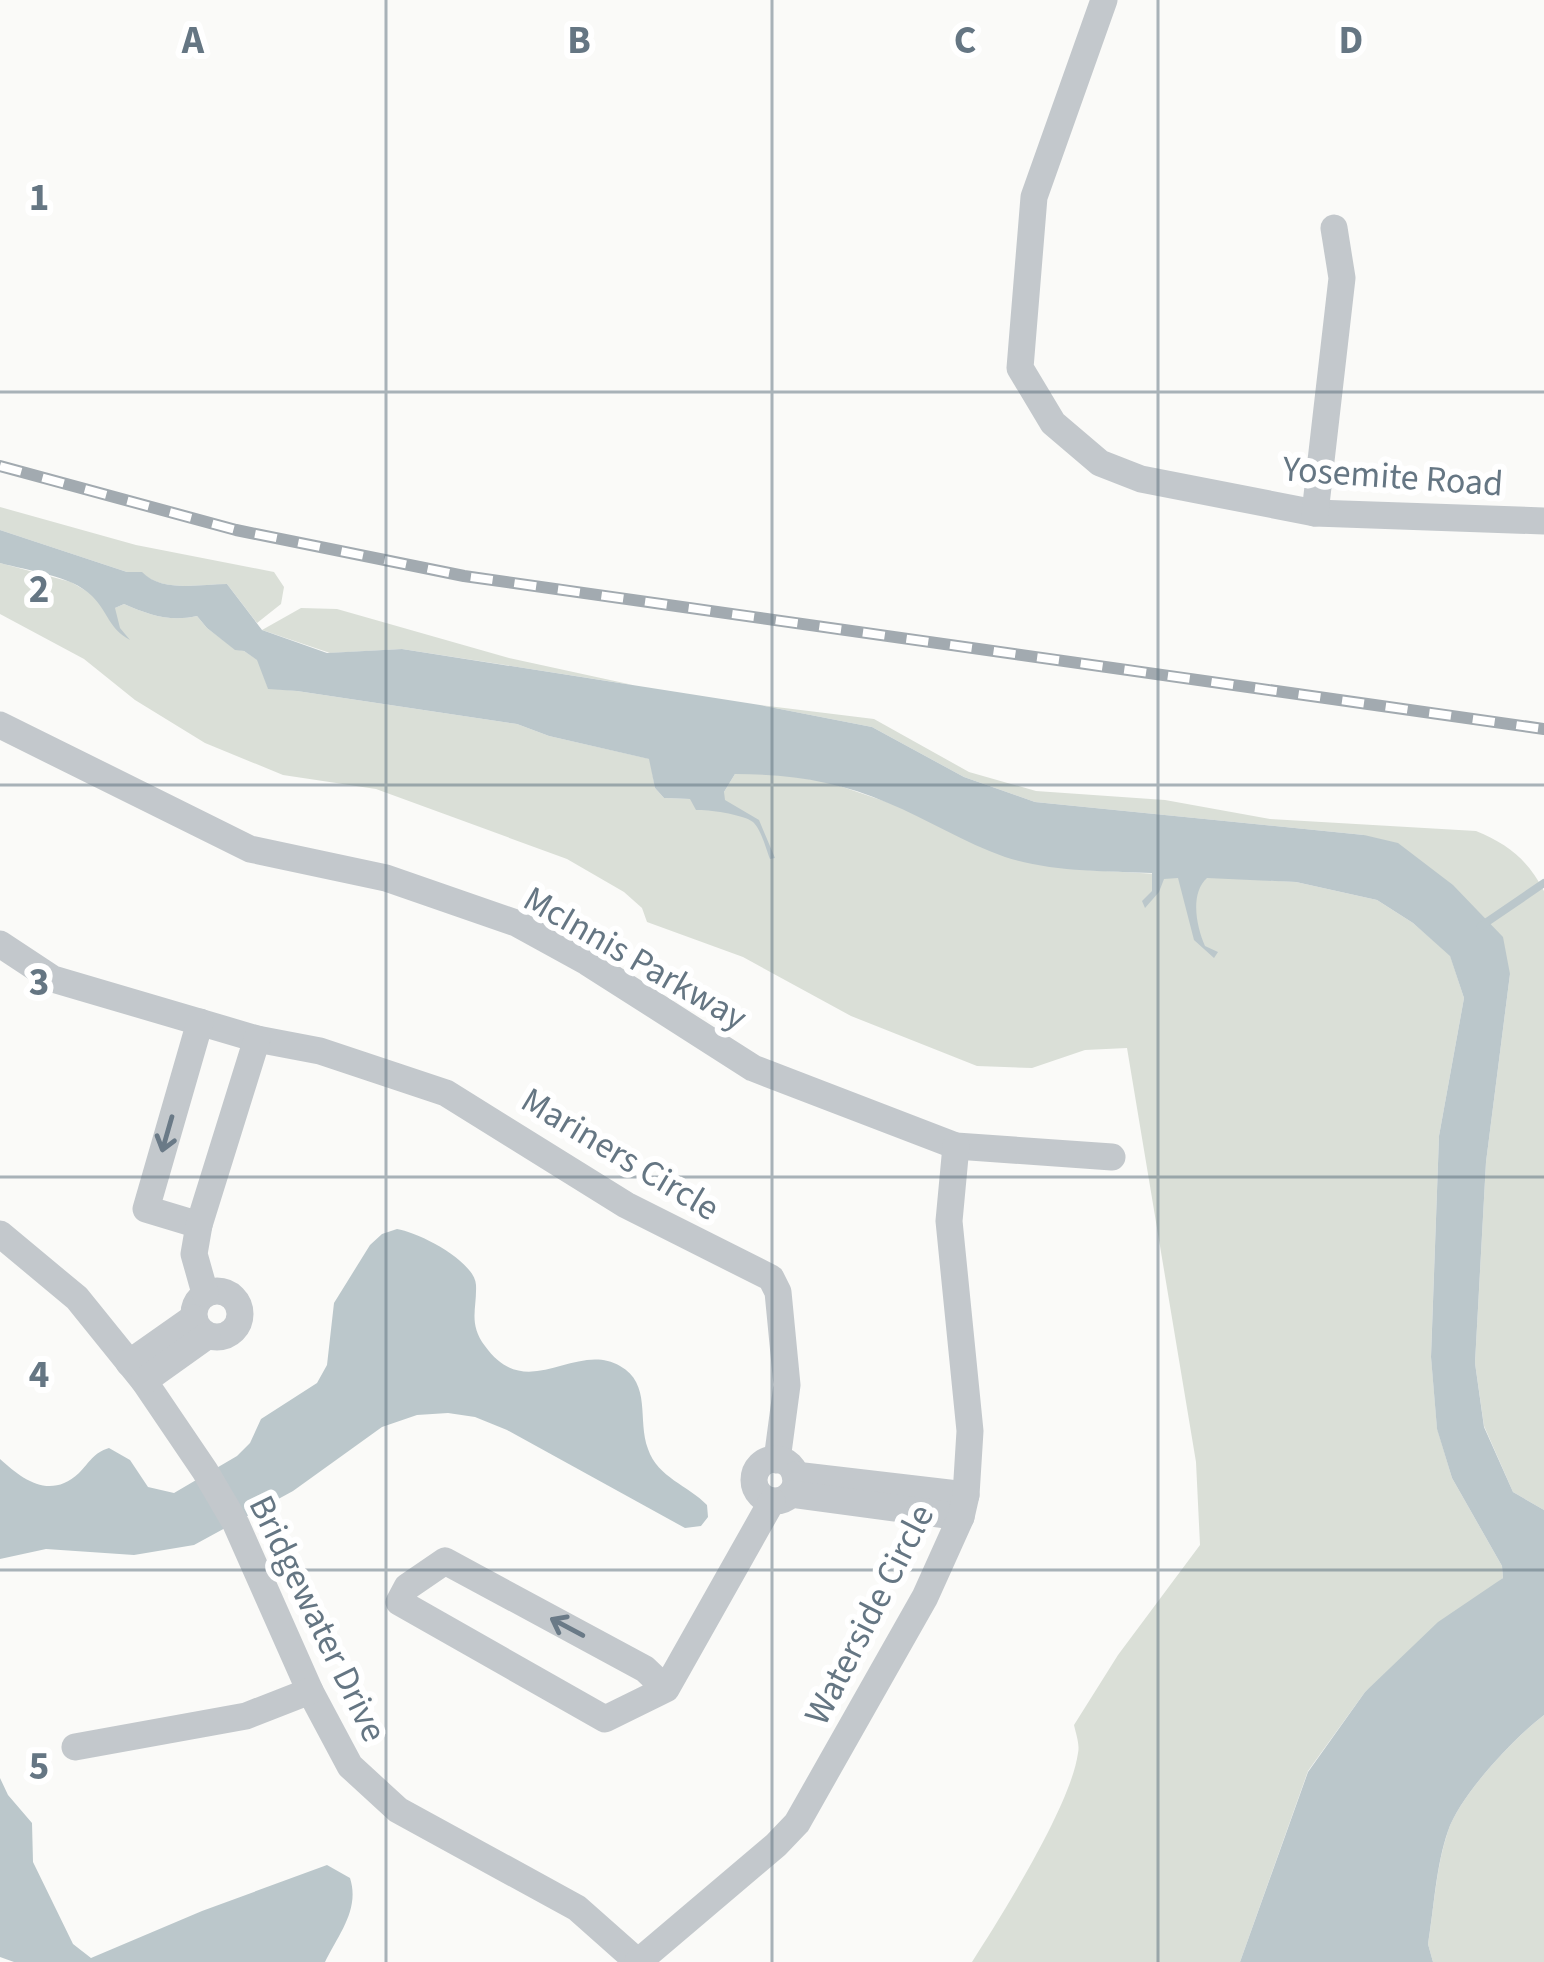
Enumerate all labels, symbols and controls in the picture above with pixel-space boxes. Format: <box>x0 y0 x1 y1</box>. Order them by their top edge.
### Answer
text: A <box>181 13 205 69</box>
text: B <box>567 13 591 69</box>
text: C <box>954 13 976 69</box>
text: D <box>1339 13 1363 69</box>
text: 1 <box>29 170 49 226</box>
street label: Yosemite Road <box>1280 443 1505 510</box>
text: 2 <box>29 562 49 618</box>
street label: McInnis Parkway <box>514 874 757 1043</box>
text: 3 <box>29 955 49 1011</box>
street label: Mariners Circle <box>512 1075 729 1234</box>
one-way arrow <box>155 1114 177 1152</box>
text: 4 <box>29 1347 49 1403</box>
street label: Bridgewater Drive <box>236 1487 399 1751</box>
street label: Waterside Circle <box>792 1496 947 1734</box>
one-way arrow <box>551 1615 586 1638</box>
text: 5 <box>29 1739 49 1795</box>

